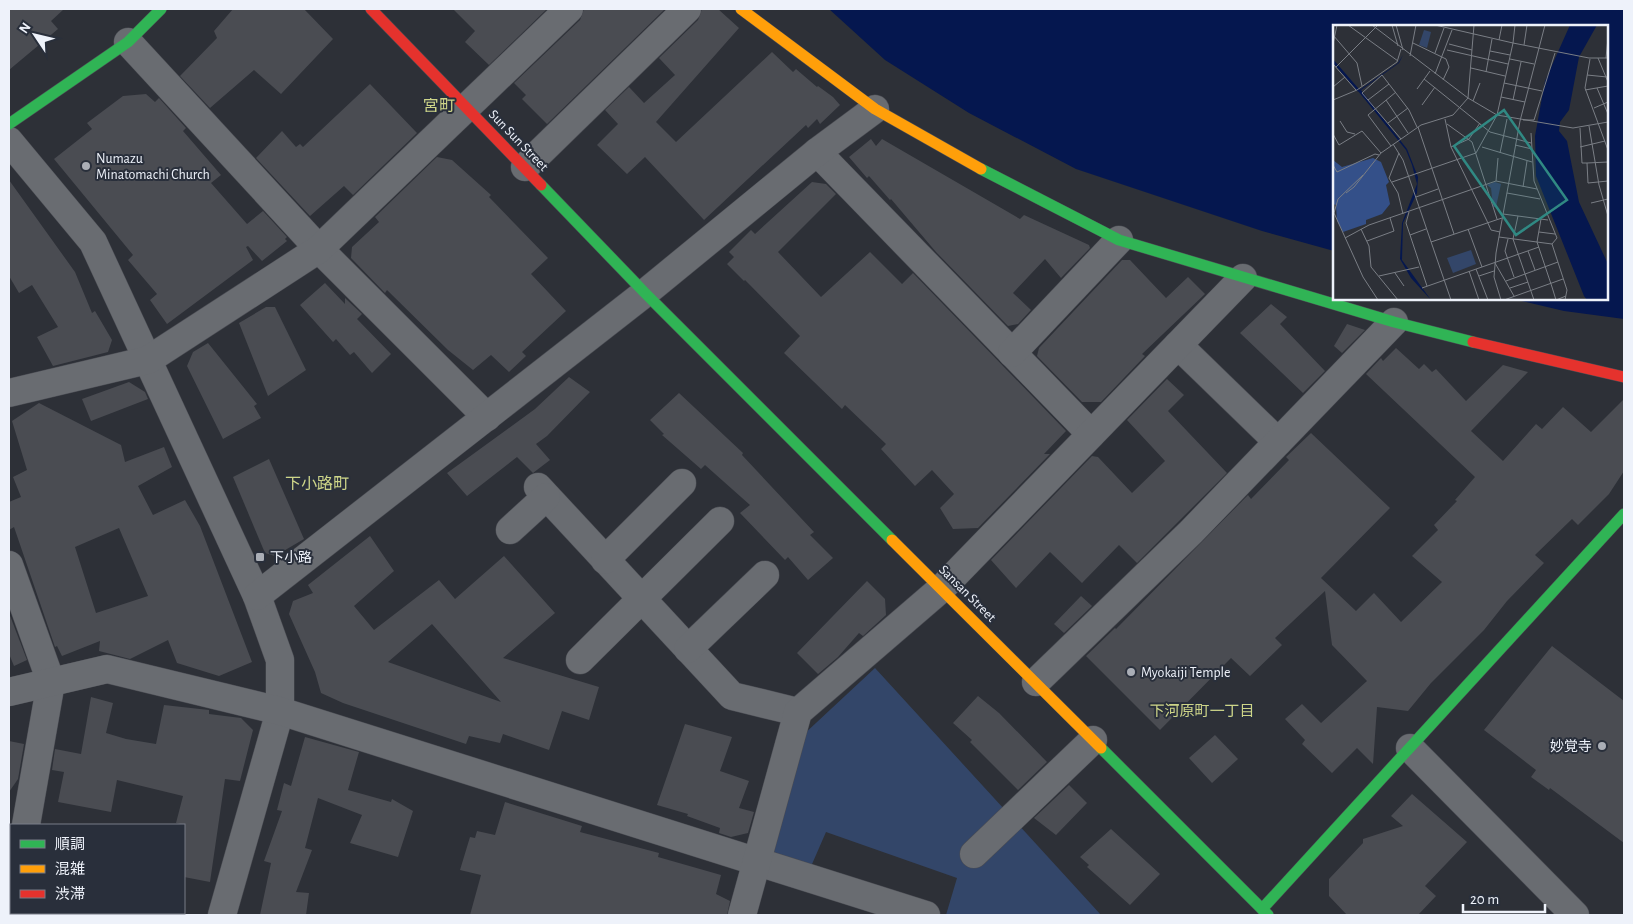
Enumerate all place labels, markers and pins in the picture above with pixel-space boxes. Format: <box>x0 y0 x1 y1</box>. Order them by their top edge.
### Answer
place label: Numazu Minatomachi Church <box>96 152 210 182</box>
marker: Numazu Minatomachi Church <box>80 160 92 172</box>
place label: 下小路 <box>270 550 312 565</box>
marker: 下小路 <box>254 551 266 563</box>
marker: Myokaiji Temple <box>1125 666 1137 678</box>
place label: Myokaiji Temple <box>1141 666 1230 680</box>
place label: 妙覚寺 <box>1550 739 1592 754</box>
marker: 妙覚寺 <box>1596 740 1608 752</box>

